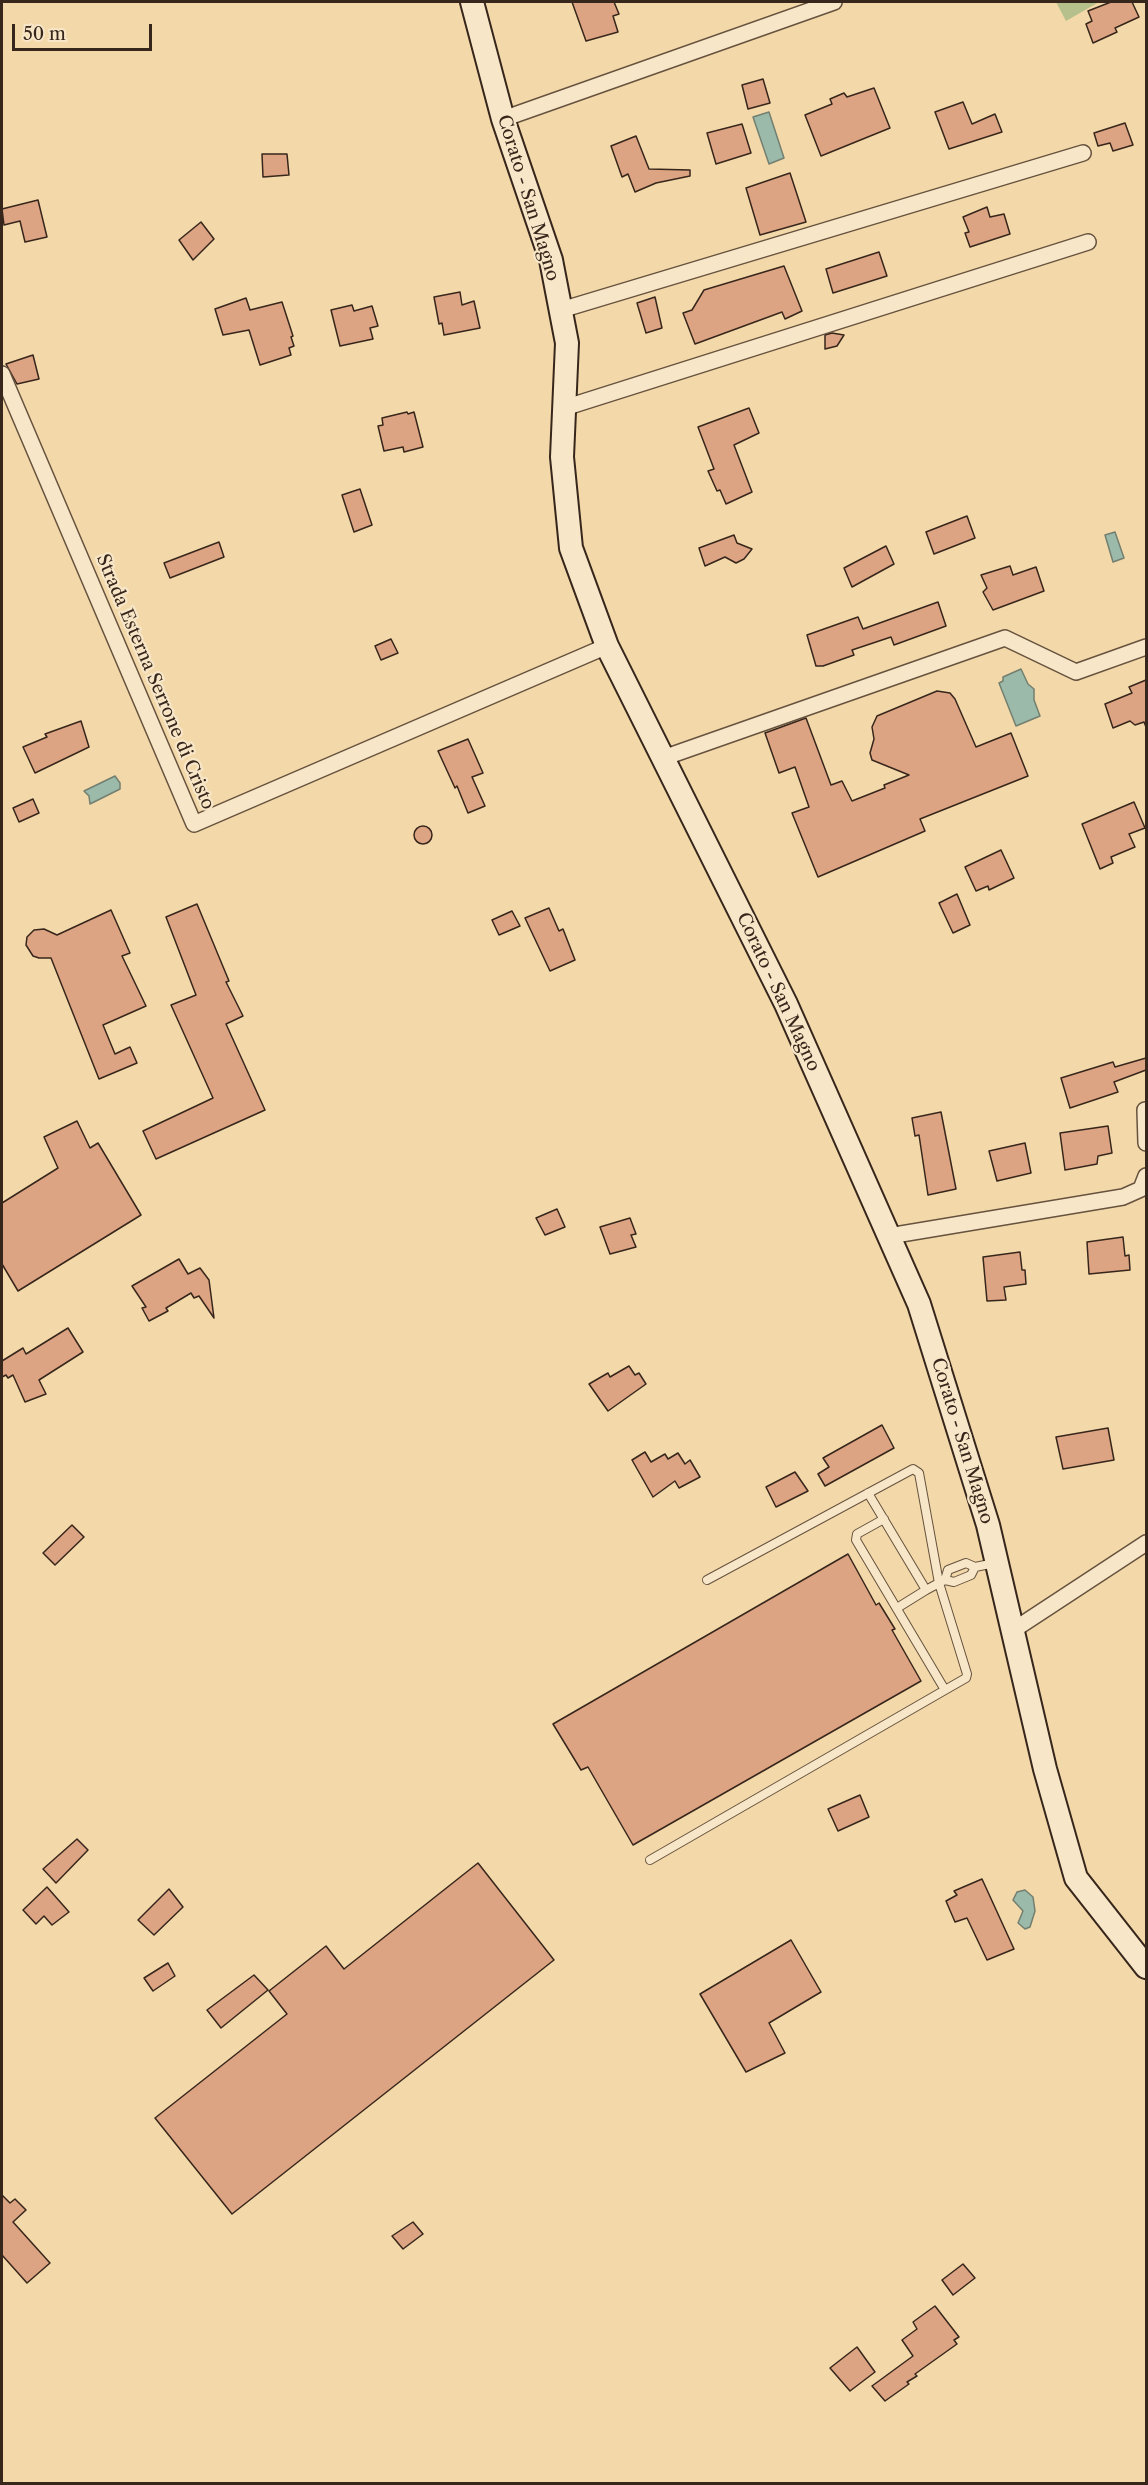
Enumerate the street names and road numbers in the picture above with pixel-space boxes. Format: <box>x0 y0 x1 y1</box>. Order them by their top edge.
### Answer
street label: Corato - San Magno <box>492 112 564 284</box>
street label: Strada Esterna Serrone di Cristo <box>91 551 219 813</box>
street label: Corato - San Magno <box>732 909 824 1075</box>
street label: Corato - San Magno <box>926 1355 998 1527</box>

